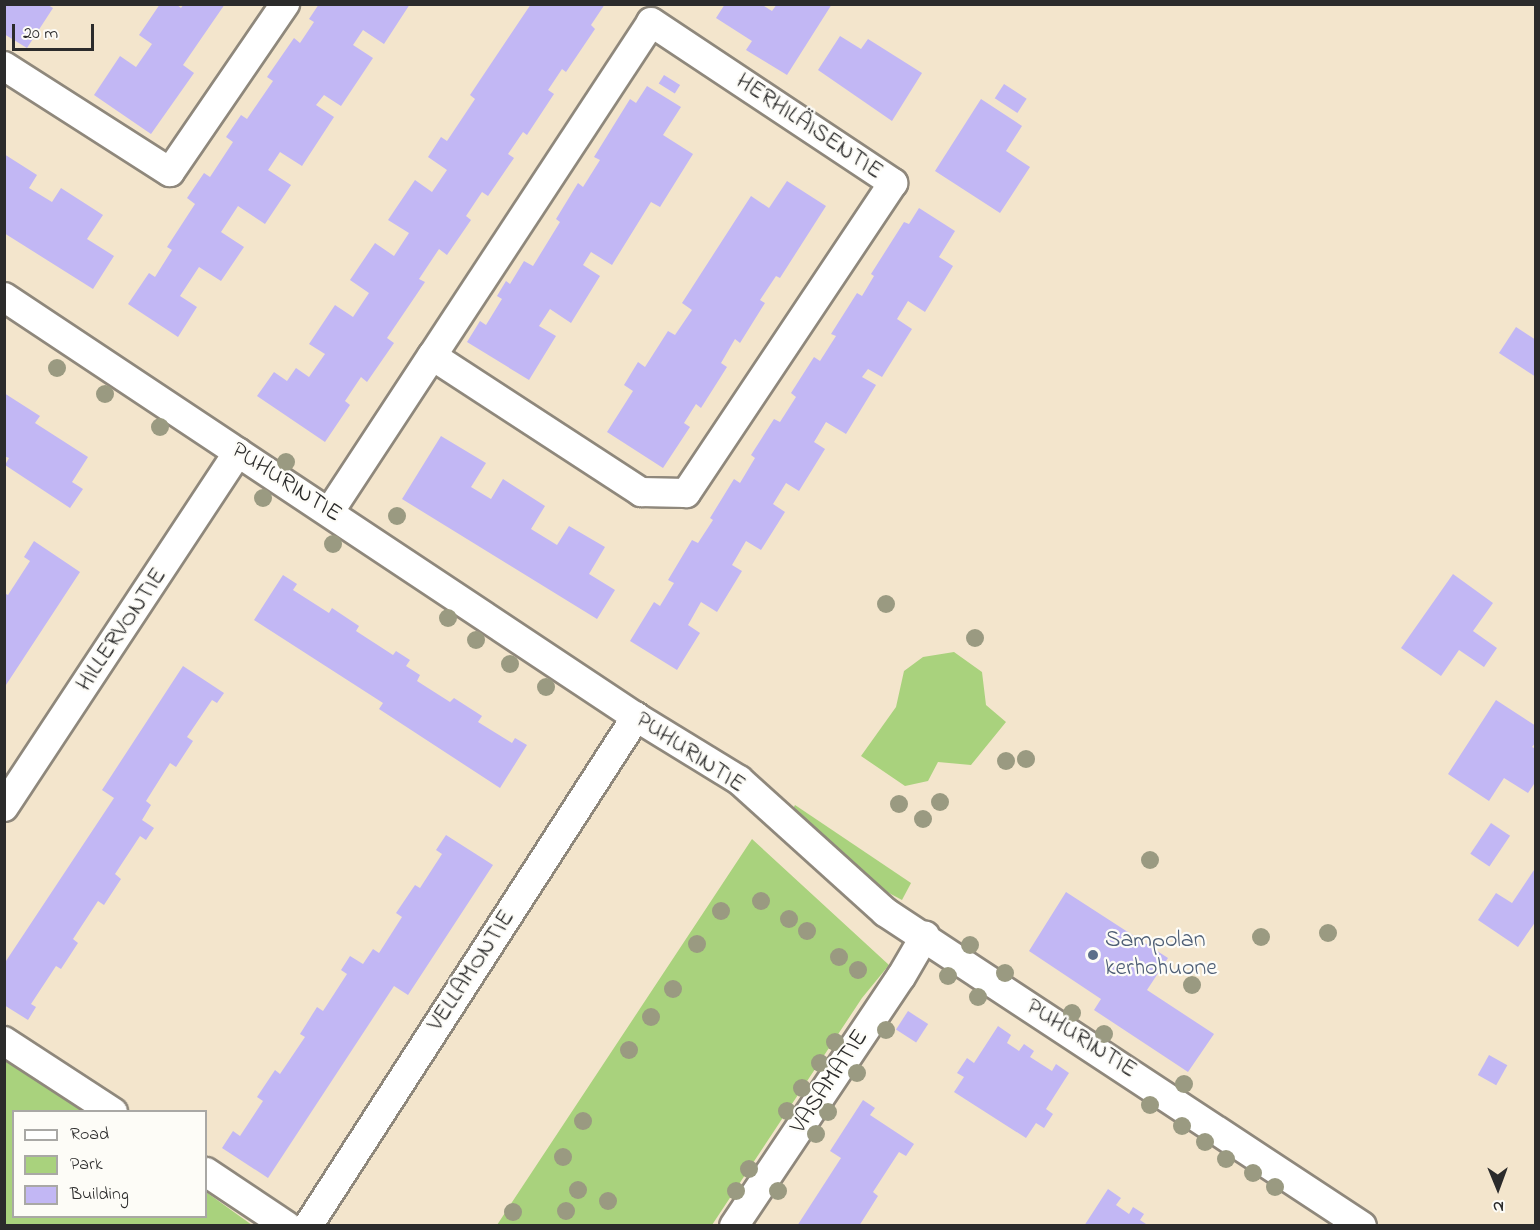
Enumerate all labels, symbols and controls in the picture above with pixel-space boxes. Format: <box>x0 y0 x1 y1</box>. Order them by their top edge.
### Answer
scale bar <box>15 12 98 50</box>
text: 20 m <box>23 21 58 47</box>
street label: HERHILÄISENTIE <box>730 67 888 187</box>
street label: PUHURINTIE <box>225 437 347 529</box>
street label: HILLERVONTIE <box>70 563 174 697</box>
street label: PUHURINTIE <box>630 706 750 800</box>
street label: VELLAMONTIE <box>422 905 522 1037</box>
place label: Sampolan kerhohuone <box>1105 927 1217 983</box>
marker: Sampolan kerhohuone <box>1086 948 1100 962</box>
street label: PUHURINTIE <box>1020 993 1142 1085</box>
street label: VASAMATIE <box>785 1024 875 1140</box>
legend <box>12 1110 207 1218</box>
text: Road <box>70 1122 109 1148</box>
text: Park <box>70 1152 103 1178</box>
north arrow <box>1468 1158 1528 1218</box>
text: Building <box>70 1182 129 1208</box>
text: N <box>1493 1194 1504 1218</box>

